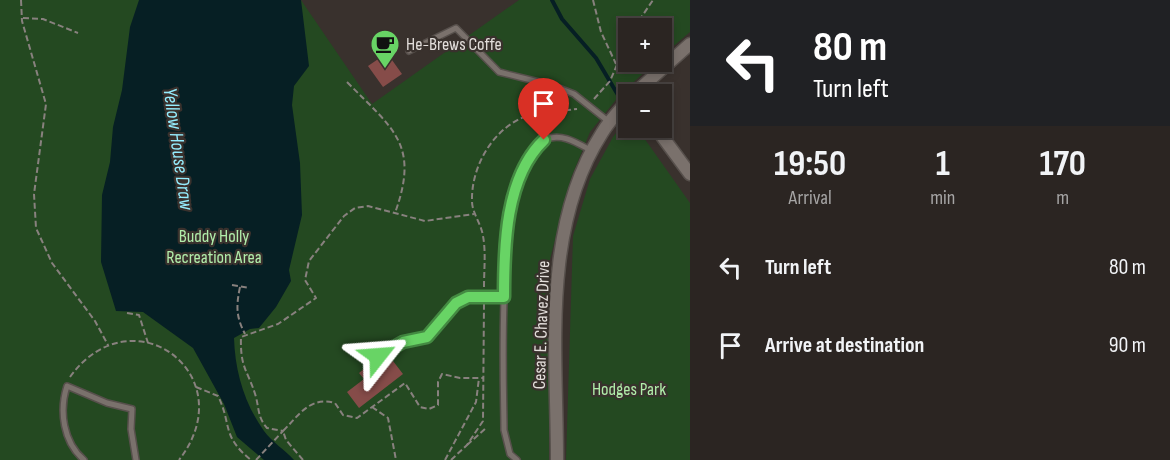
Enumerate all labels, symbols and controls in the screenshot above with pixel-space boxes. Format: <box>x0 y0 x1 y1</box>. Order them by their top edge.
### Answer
map controls <box>618 18 672 138</box>
button: + <box>618 18 672 72</box>
text: 80 m <box>813 22 887 73</box>
icon: left <box>714 24 792 102</box>
cafe icon: He-Brews Coffe <box>369 28 401 70</box>
place label: He-Brews Coffe <box>406 34 502 55</box>
text: Turn left <box>813 73 889 105</box>
pin <box>518 78 569 140</box>
button: − <box>618 84 672 138</box>
water label: Yellow House Draw <box>158 87 199 213</box>
icon: arrive <box>527 87 560 120</box>
text: 19:50 <box>774 143 846 186</box>
text: 1 <box>936 143 950 186</box>
text: 170 <box>1039 143 1086 186</box>
text: Arrival <box>789 186 832 210</box>
text: min <box>930 186 955 210</box>
text: m <box>1056 186 1069 210</box>
park label: Buddy Holly Recreation Area <box>166 226 262 268</box>
icon: left <box>714 251 747 284</box>
text: Turn left <box>765 254 831 281</box>
text: 80 m <box>1109 254 1146 281</box>
street label: Cesar E. Chavez Drive <box>529 260 554 390</box>
position arrow <box>346 324 410 388</box>
icon: arrive <box>714 329 747 362</box>
text: Arrive at destination <box>765 332 924 359</box>
text: 90 m <box>1109 332 1146 359</box>
park label: Hodges Park <box>592 379 666 400</box>

